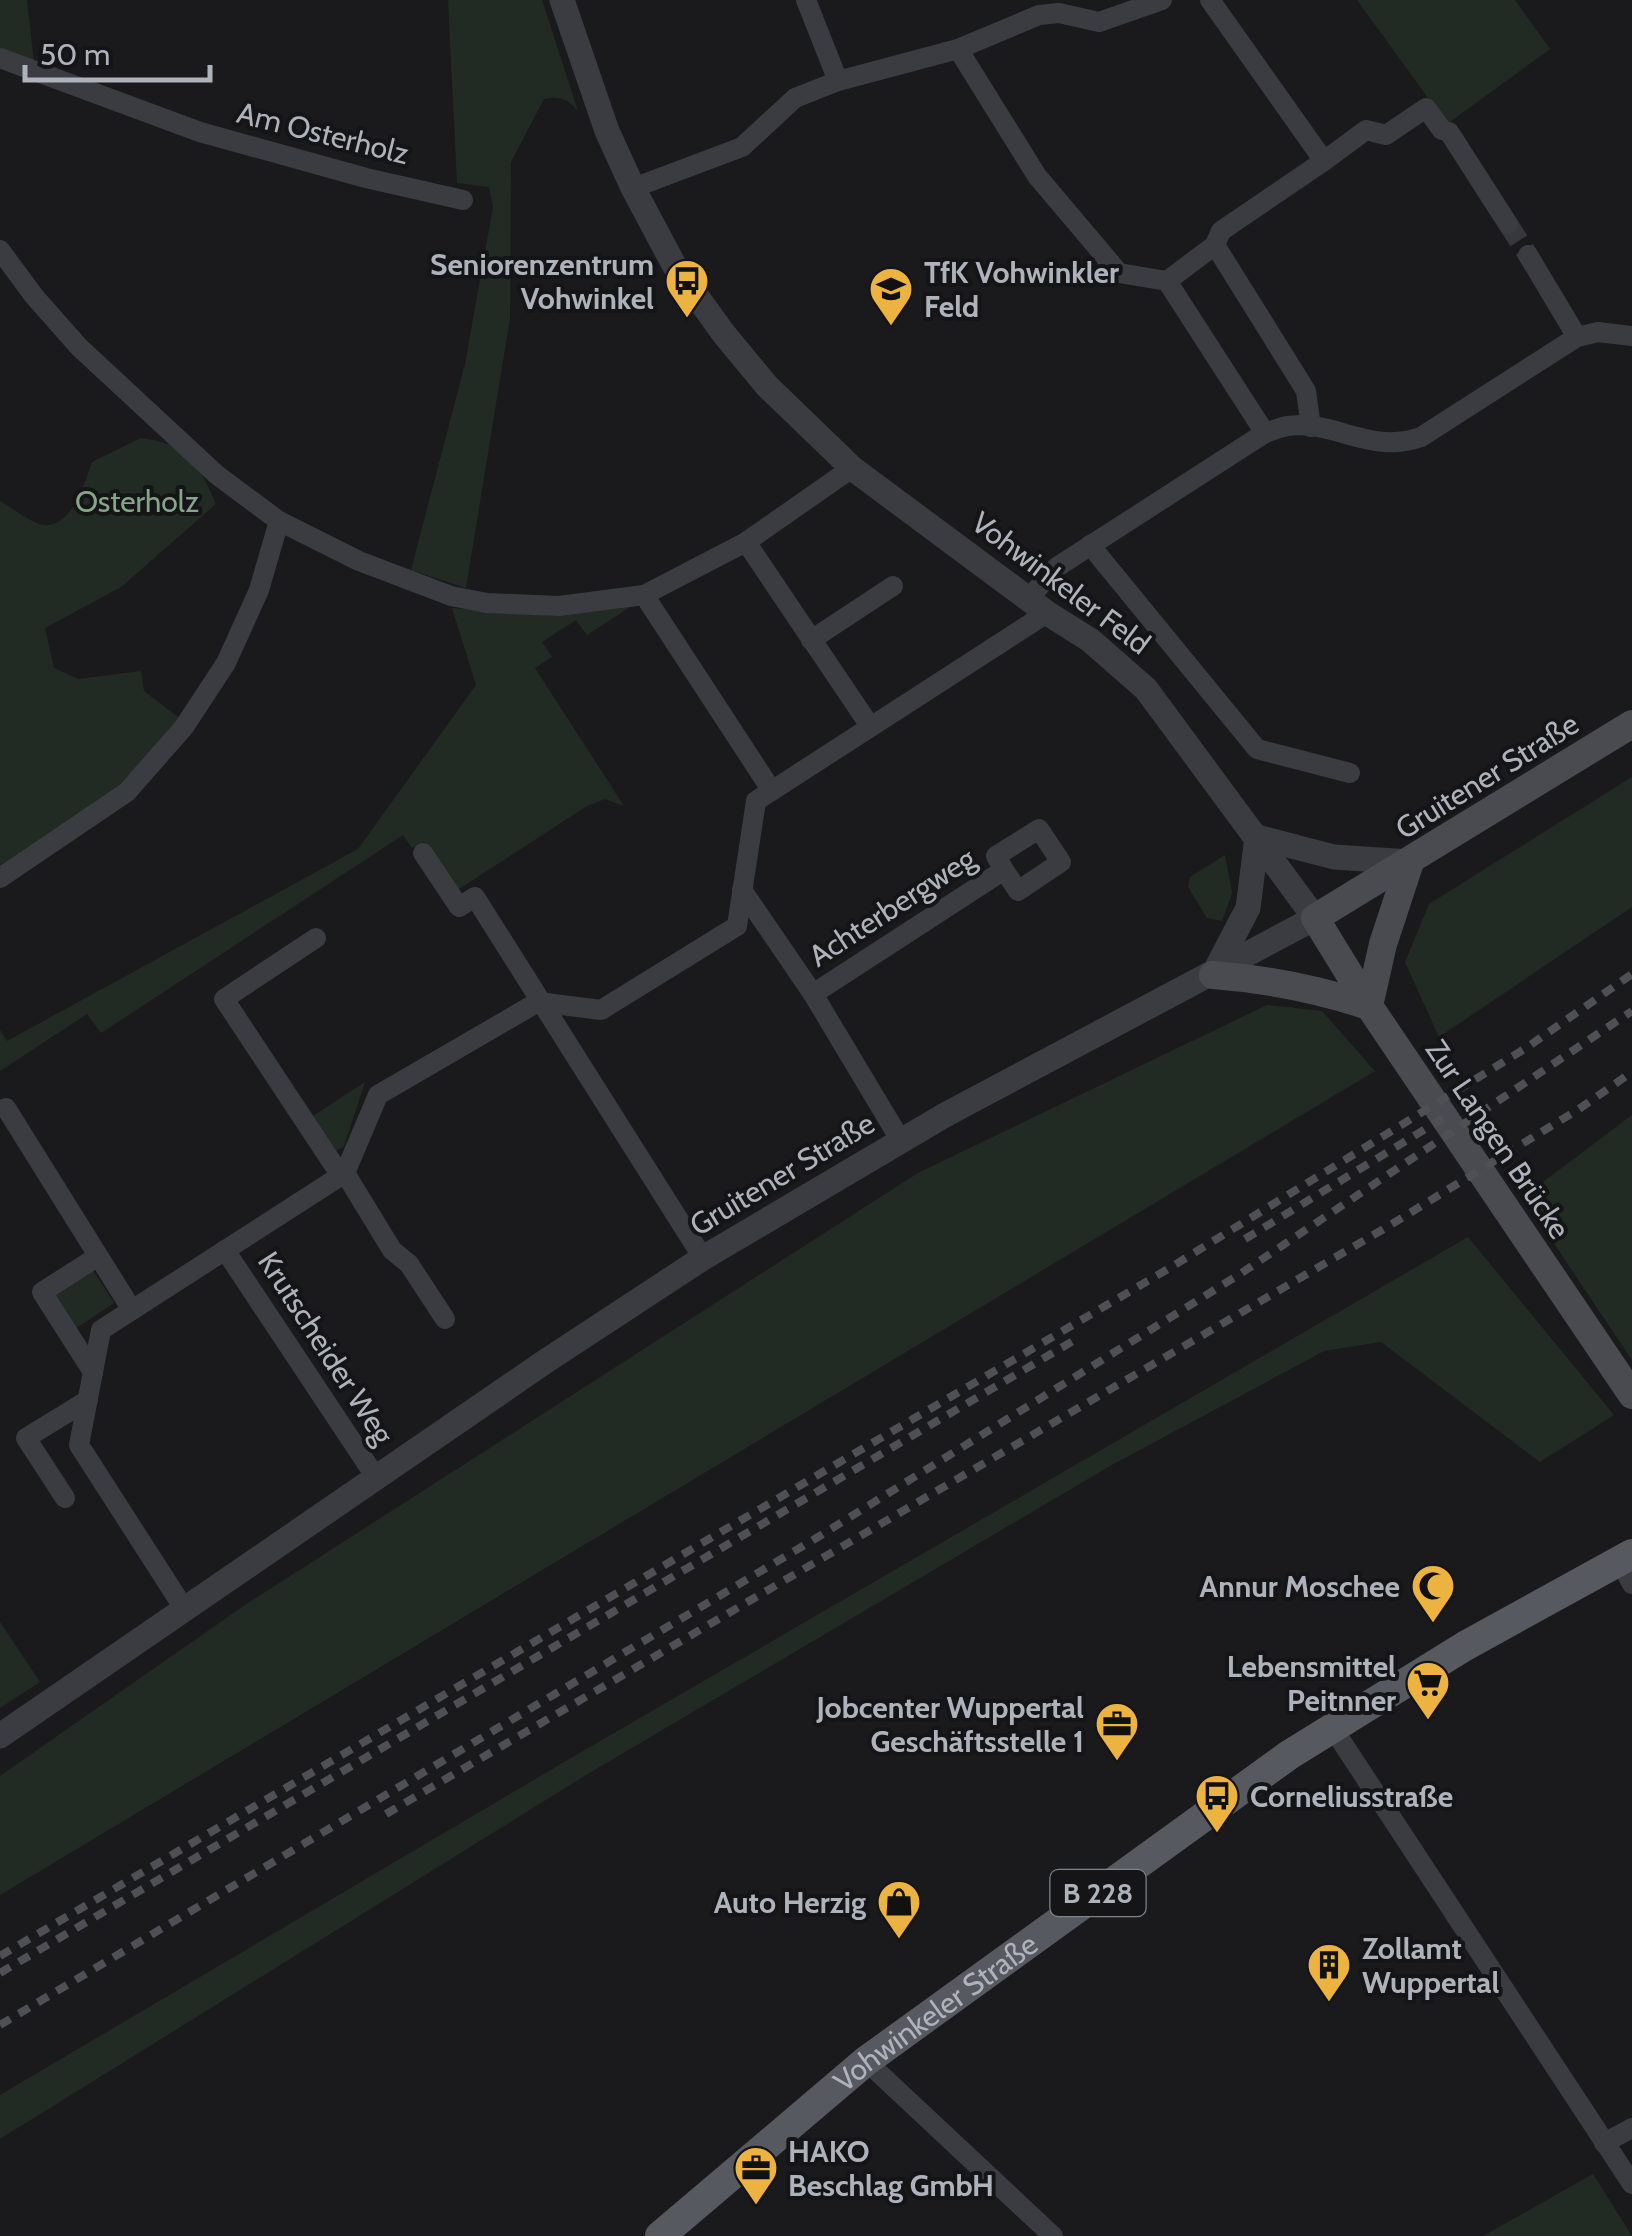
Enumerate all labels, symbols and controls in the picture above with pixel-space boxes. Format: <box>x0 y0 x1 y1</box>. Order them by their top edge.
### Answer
scale bar <box>25 20 210 82</box>
text: 50 m <box>40 36 110 73</box>
street label: Am Osterholz <box>233 94 413 172</box>
place label: Seniorenzentrum Vohwinkel <box>430 246 654 317</box>
place label: TfK Vohwinkler Feld <box>924 254 1119 325</box>
bus stop icon: Seniorenzentrum Vohwinkel <box>664 258 710 319</box>
school or university icon: TfK Vohwinkler Feld <box>868 266 914 327</box>
park label: Osterholz <box>75 483 199 520</box>
street label: Vohwinkeler Feld <box>964 504 1158 662</box>
street label: Gruitener Straße <box>1389 705 1585 847</box>
street label: Achterbergweg <box>802 839 983 974</box>
street label: Zur Langen Brücke <box>1418 1032 1578 1246</box>
street label: Gruitener Straße <box>683 1104 881 1244</box>
street label: Krutscheider Weg <box>250 1245 403 1452</box>
mosque icon: Annur Moschee <box>1410 1563 1456 1624</box>
place label: Annur Moschee <box>1200 1568 1400 1605</box>
place label: Lebensmittel Peitnner <box>1227 1648 1396 1719</box>
supermarket icon: Lebensmittel Peitnner <box>1405 1660 1451 1721</box>
place label: Jobcenter Wuppertal Geschäftsstelle 1 <box>816 1689 1084 1760</box>
office icon: Jobcenter Wuppertal Geschäftsstelle 1 <box>1094 1701 1140 1762</box>
bus stop icon: Corneliusstraße <box>1194 1773 1240 1834</box>
place label: Corneliusstraße <box>1250 1778 1453 1815</box>
road number: B 228 <box>1050 1870 1146 1916</box>
shop icon: Auto Herzig <box>876 1879 922 1940</box>
place label: Auto Herzig <box>714 1884 866 1921</box>
street label: Vohwinkeler Straße <box>826 1925 1044 2099</box>
place label: Zollamt Wuppertal <box>1362 1930 1500 2001</box>
building icon: Zollamt Wuppertal <box>1306 1942 1352 2003</box>
place label: HAKO Beschlag GmbH <box>788 2133 994 2204</box>
office icon: HAKO Beschlag GmbH <box>733 2145 779 2206</box>

